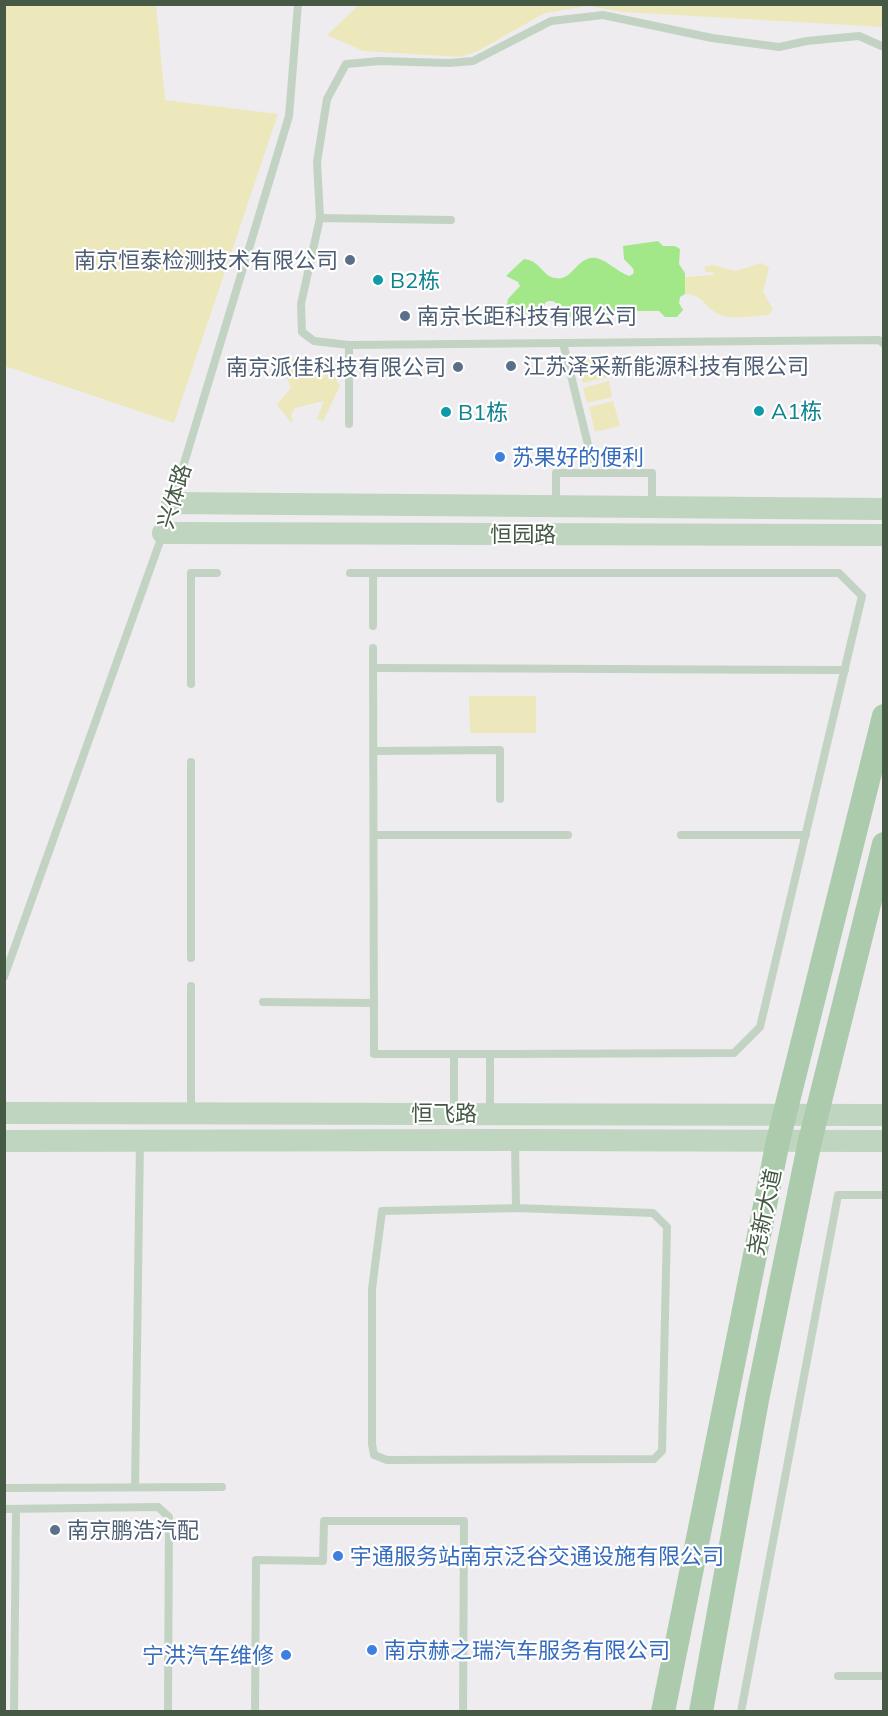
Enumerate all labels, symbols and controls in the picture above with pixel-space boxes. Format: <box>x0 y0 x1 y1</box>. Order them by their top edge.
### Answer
place label: 南京恒泰检测技术有限公司 <box>74 246 338 274</box>
marker: 南京恒泰检测技术有限公司 <box>343 253 357 267</box>
place label: B2栋 <box>390 266 440 294</box>
marker: B2栋 <box>371 273 385 287</box>
place label: 南京长距科技有限公司 <box>417 302 637 330</box>
marker: 南京长距科技有限公司 <box>398 309 412 323</box>
place label: 江苏泽采新能源科技有限公司 <box>523 352 809 380</box>
place label: 南京派佳科技有限公司 <box>226 353 446 381</box>
marker: 江苏泽采新能源科技有限公司 <box>504 359 518 373</box>
marker: 南京派佳科技有限公司 <box>451 360 465 374</box>
place label: A1栋 <box>771 397 822 425</box>
place label: B1栋 <box>458 398 508 426</box>
marker: A1栋 <box>752 404 766 418</box>
marker: B1栋 <box>439 405 453 419</box>
place label: 苏果好的便利 <box>512 443 644 471</box>
marker: 苏果好的便利 <box>493 450 507 464</box>
street label: 兴体路 <box>151 460 197 532</box>
street label: 恒园路 <box>490 520 556 548</box>
street label: 恒飞路 <box>411 1099 477 1127</box>
street label: 尧新大道 <box>741 1166 787 1258</box>
place label: 南京鹏浩汽配 <box>67 1516 199 1544</box>
marker: 南京鹏浩汽配 <box>48 1523 62 1537</box>
place label: 宇通服务站南京泛谷交通设施有限公司 <box>350 1542 724 1570</box>
marker: 宇通服务站南京泛谷交通设施有限公司 <box>331 1549 345 1563</box>
place label: 南京赫之瑞汽车服务有限公司 <box>384 1636 670 1664</box>
place label: 宁洪汽车维修 <box>142 1641 274 1669</box>
marker: 南京赫之瑞汽车服务有限公司 <box>365 1643 379 1657</box>
marker: 宁洪汽车维修 <box>279 1648 293 1662</box>

